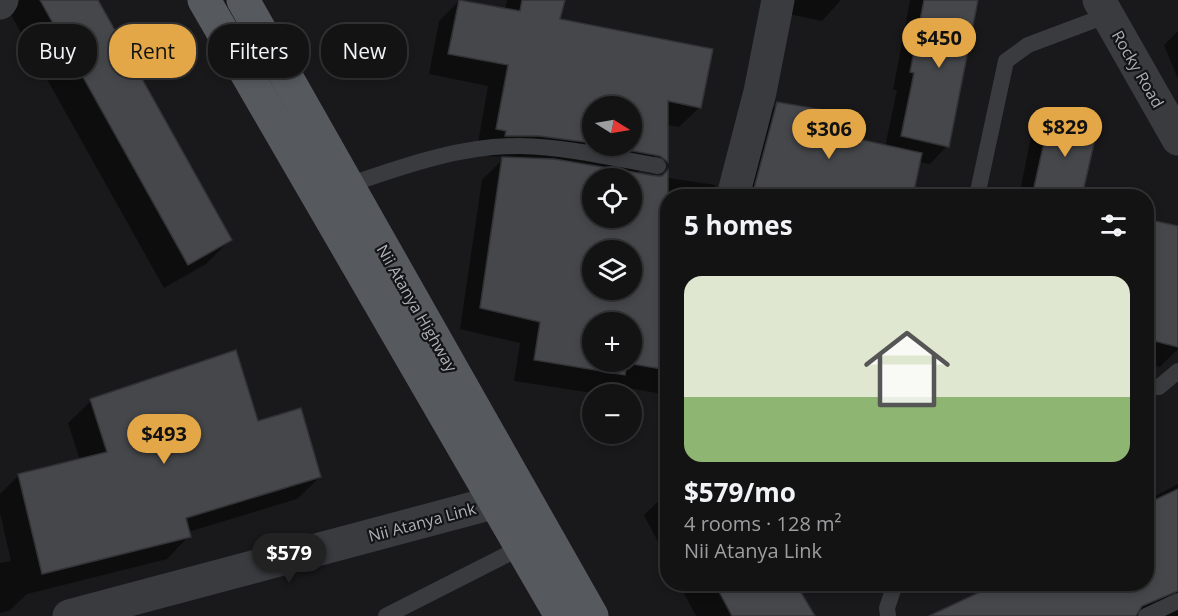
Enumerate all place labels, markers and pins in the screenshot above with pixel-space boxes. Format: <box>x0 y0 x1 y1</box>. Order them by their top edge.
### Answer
pin: $450 <box>903 18 975 69</box>
pin: $829 <box>1029 107 1101 158</box>
pin: $306 <box>793 109 865 160</box>
pin: $493 <box>128 414 200 465</box>
pin: $579 <box>253 533 325 584</box>

